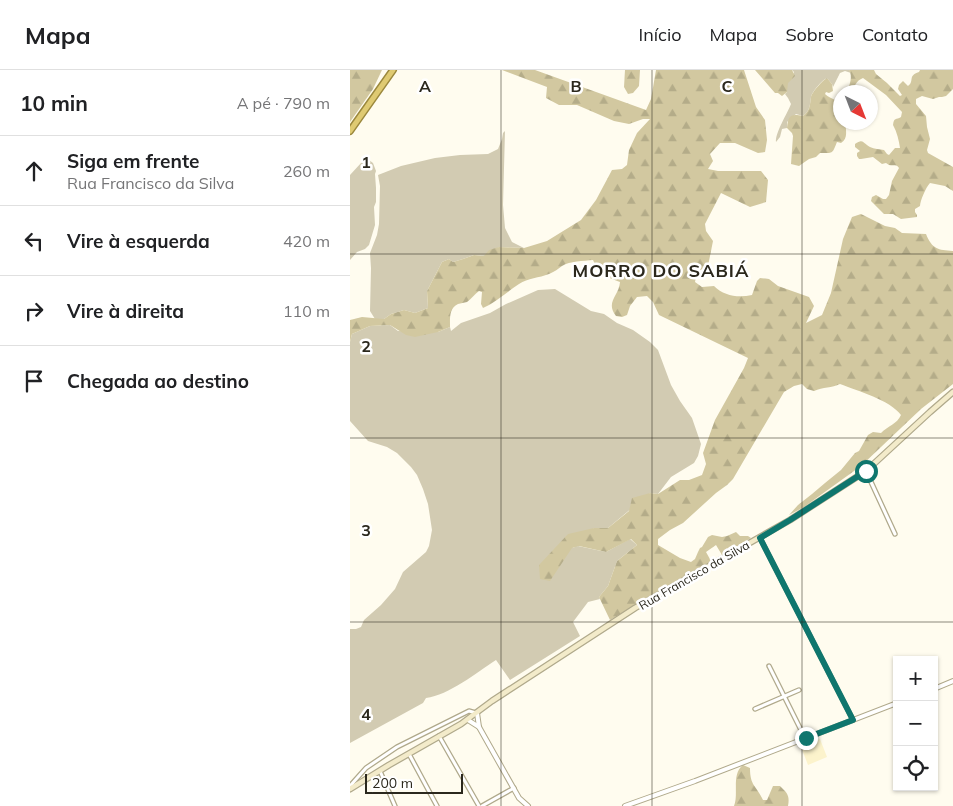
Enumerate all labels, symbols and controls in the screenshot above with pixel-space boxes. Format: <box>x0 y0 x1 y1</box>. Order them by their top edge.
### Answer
text: Mapa <box>25 20 91 50</box>
text: Início <box>639 23 682 46</box>
text: Mapa <box>710 23 757 46</box>
text: Sobre <box>785 23 834 46</box>
text: Contato <box>862 23 928 46</box>
text: A <box>419 76 431 96</box>
text: B <box>570 76 582 96</box>
text: C <box>722 76 733 96</box>
north arrow <box>833 85 878 130</box>
text: 10 min <box>20 90 88 116</box>
text: A pé · 790 m <box>237 93 330 113</box>
text: Siga em frente <box>67 149 199 173</box>
text: 1 <box>361 152 371 172</box>
icon: ahead <box>20 157 48 185</box>
text: 260 m <box>283 161 330 181</box>
text: Rua Francisco da Silva <box>67 173 234 193</box>
icon: left <box>20 227 48 255</box>
text: Vire à esquerda <box>67 229 210 253</box>
text: 420 m <box>283 231 330 251</box>
district label: MORRO DO SABIÁ <box>573 259 749 282</box>
icon: right <box>20 297 48 325</box>
text: Vire à direita <box>67 299 184 323</box>
text: 110 m <box>283 301 330 321</box>
text: 2 <box>361 336 371 356</box>
icon: arrive <box>20 367 48 395</box>
text: Chegada ao destino <box>67 369 249 393</box>
route start <box>855 460 878 483</box>
text: 3 <box>361 520 371 540</box>
street label: Rua Francisco da Silva <box>636 537 752 613</box>
map controls <box>893 656 938 791</box>
button: + <box>893 656 938 701</box>
button: − <box>893 701 938 746</box>
text: 4 <box>361 704 371 724</box>
route end <box>795 727 818 750</box>
button: locate <box>893 746 938 791</box>
scale bar <box>365 771 462 794</box>
text: 200 m <box>372 774 413 792</box>

